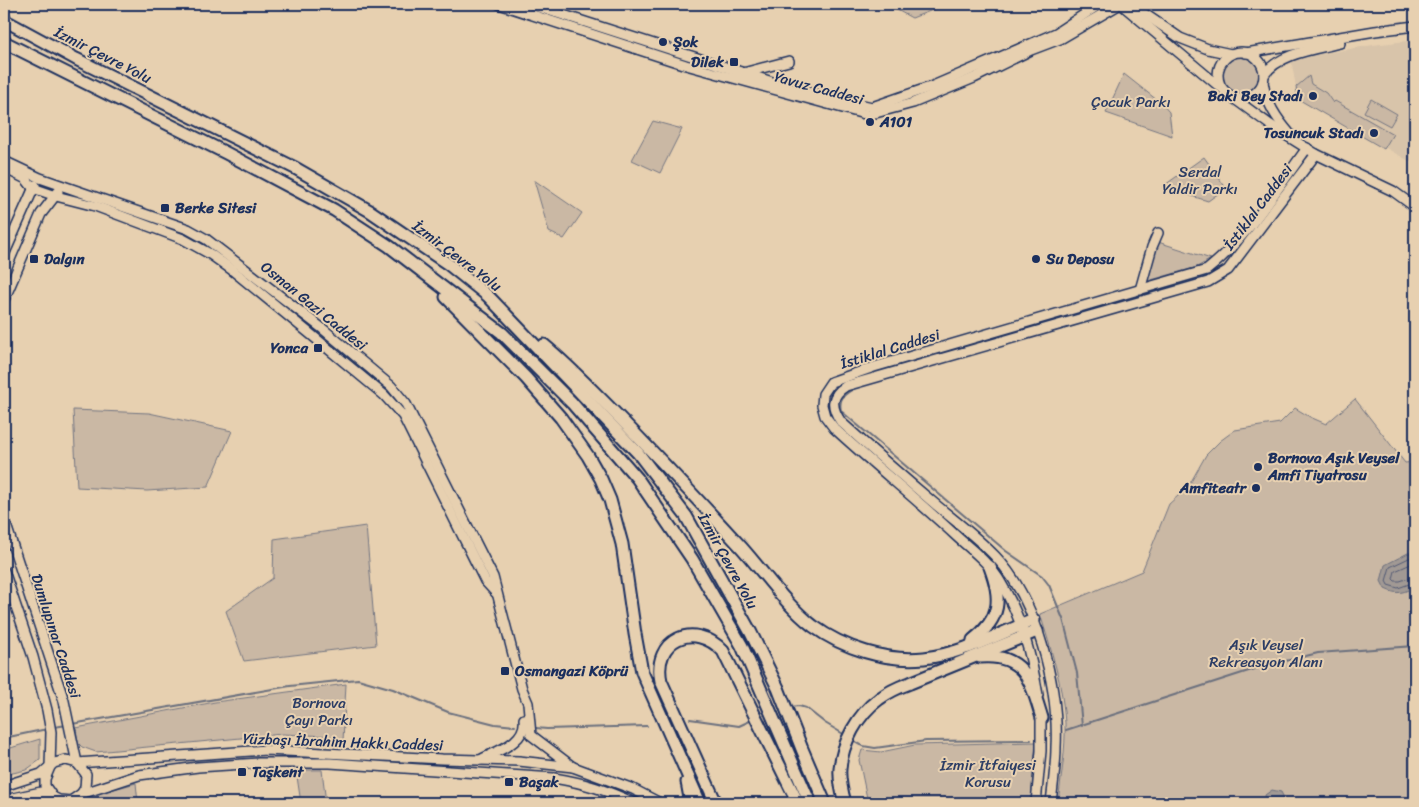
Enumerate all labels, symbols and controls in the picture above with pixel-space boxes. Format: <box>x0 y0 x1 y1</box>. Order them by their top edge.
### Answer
street label: İzmir Çevre Yolu <box>49 19 156 91</box>
place label: Şok <box>672 29 699 55</box>
marker: Şok <box>657 36 669 48</box>
place label: Dilek <box>691 49 725 75</box>
marker: Dilek <box>728 56 740 68</box>
street label: Yavuz Caddesi <box>771 64 867 113</box>
place label: Baki Bey Stadı <box>1208 83 1303 109</box>
park label: Çocuk Parkı <box>1091 89 1171 115</box>
marker: Baki Bey Stadı <box>1307 90 1319 102</box>
place label: A101 <box>879 109 913 135</box>
marker: A101 <box>864 116 876 128</box>
place label: Tosuncuk Stadı <box>1263 120 1364 146</box>
marker: Tosuncuk Stadı <box>1368 127 1380 139</box>
street label: İstiklal Caddesi <box>1216 157 1300 257</box>
park label: Serdal Yaldir Parkı <box>1162 159 1238 202</box>
place label: Berke Sitesi <box>175 195 257 221</box>
marker: Berke Sitesi <box>159 202 171 214</box>
street label: İzmir Çevre Yolu <box>406 213 507 298</box>
place label: Dalgın <box>44 246 85 272</box>
place label: Su Deposu <box>1045 246 1115 272</box>
marker: Dalgın <box>28 253 40 265</box>
marker: Su Deposu <box>1030 253 1042 265</box>
street label: Osman Gazi Caddesi <box>255 255 374 358</box>
street label: İstiklal Caddesi <box>836 321 944 377</box>
place label: Yonca <box>271 335 308 361</box>
marker: Yonca <box>312 342 324 354</box>
place label: Bornova Aşık Veysel Amfi Tiyatrosu <box>1267 445 1400 488</box>
marker: Bornova Aşık Veysel Amfi Tiyatrosu <box>1252 461 1264 473</box>
place label: Amfiteatr <box>1179 475 1248 501</box>
marker: Amfiteatr <box>1250 482 1262 494</box>
street label: İzmir Çevre Yolu <box>690 507 765 614</box>
street label: Dumlupınar Caddesi <box>24 570 89 702</box>
park label: Aşık Veysel Rekreasyon Alanı <box>1209 632 1323 675</box>
place label: Osmangazi Köprü <box>514 658 629 684</box>
marker: Osmangazi Köprü <box>499 665 511 677</box>
park label: Bornova Çayı Parkı <box>285 690 353 733</box>
street label: Yüzbaşı İbrahim Hakkı Caddesi <box>242 726 444 759</box>
park label: İzmir İtfaiyesi Korusu <box>939 752 1037 795</box>
place label: Taşkent <box>252 759 304 785</box>
marker: Taşkent <box>236 766 248 778</box>
place label: Başak <box>519 769 559 795</box>
marker: Başak <box>503 776 515 788</box>

